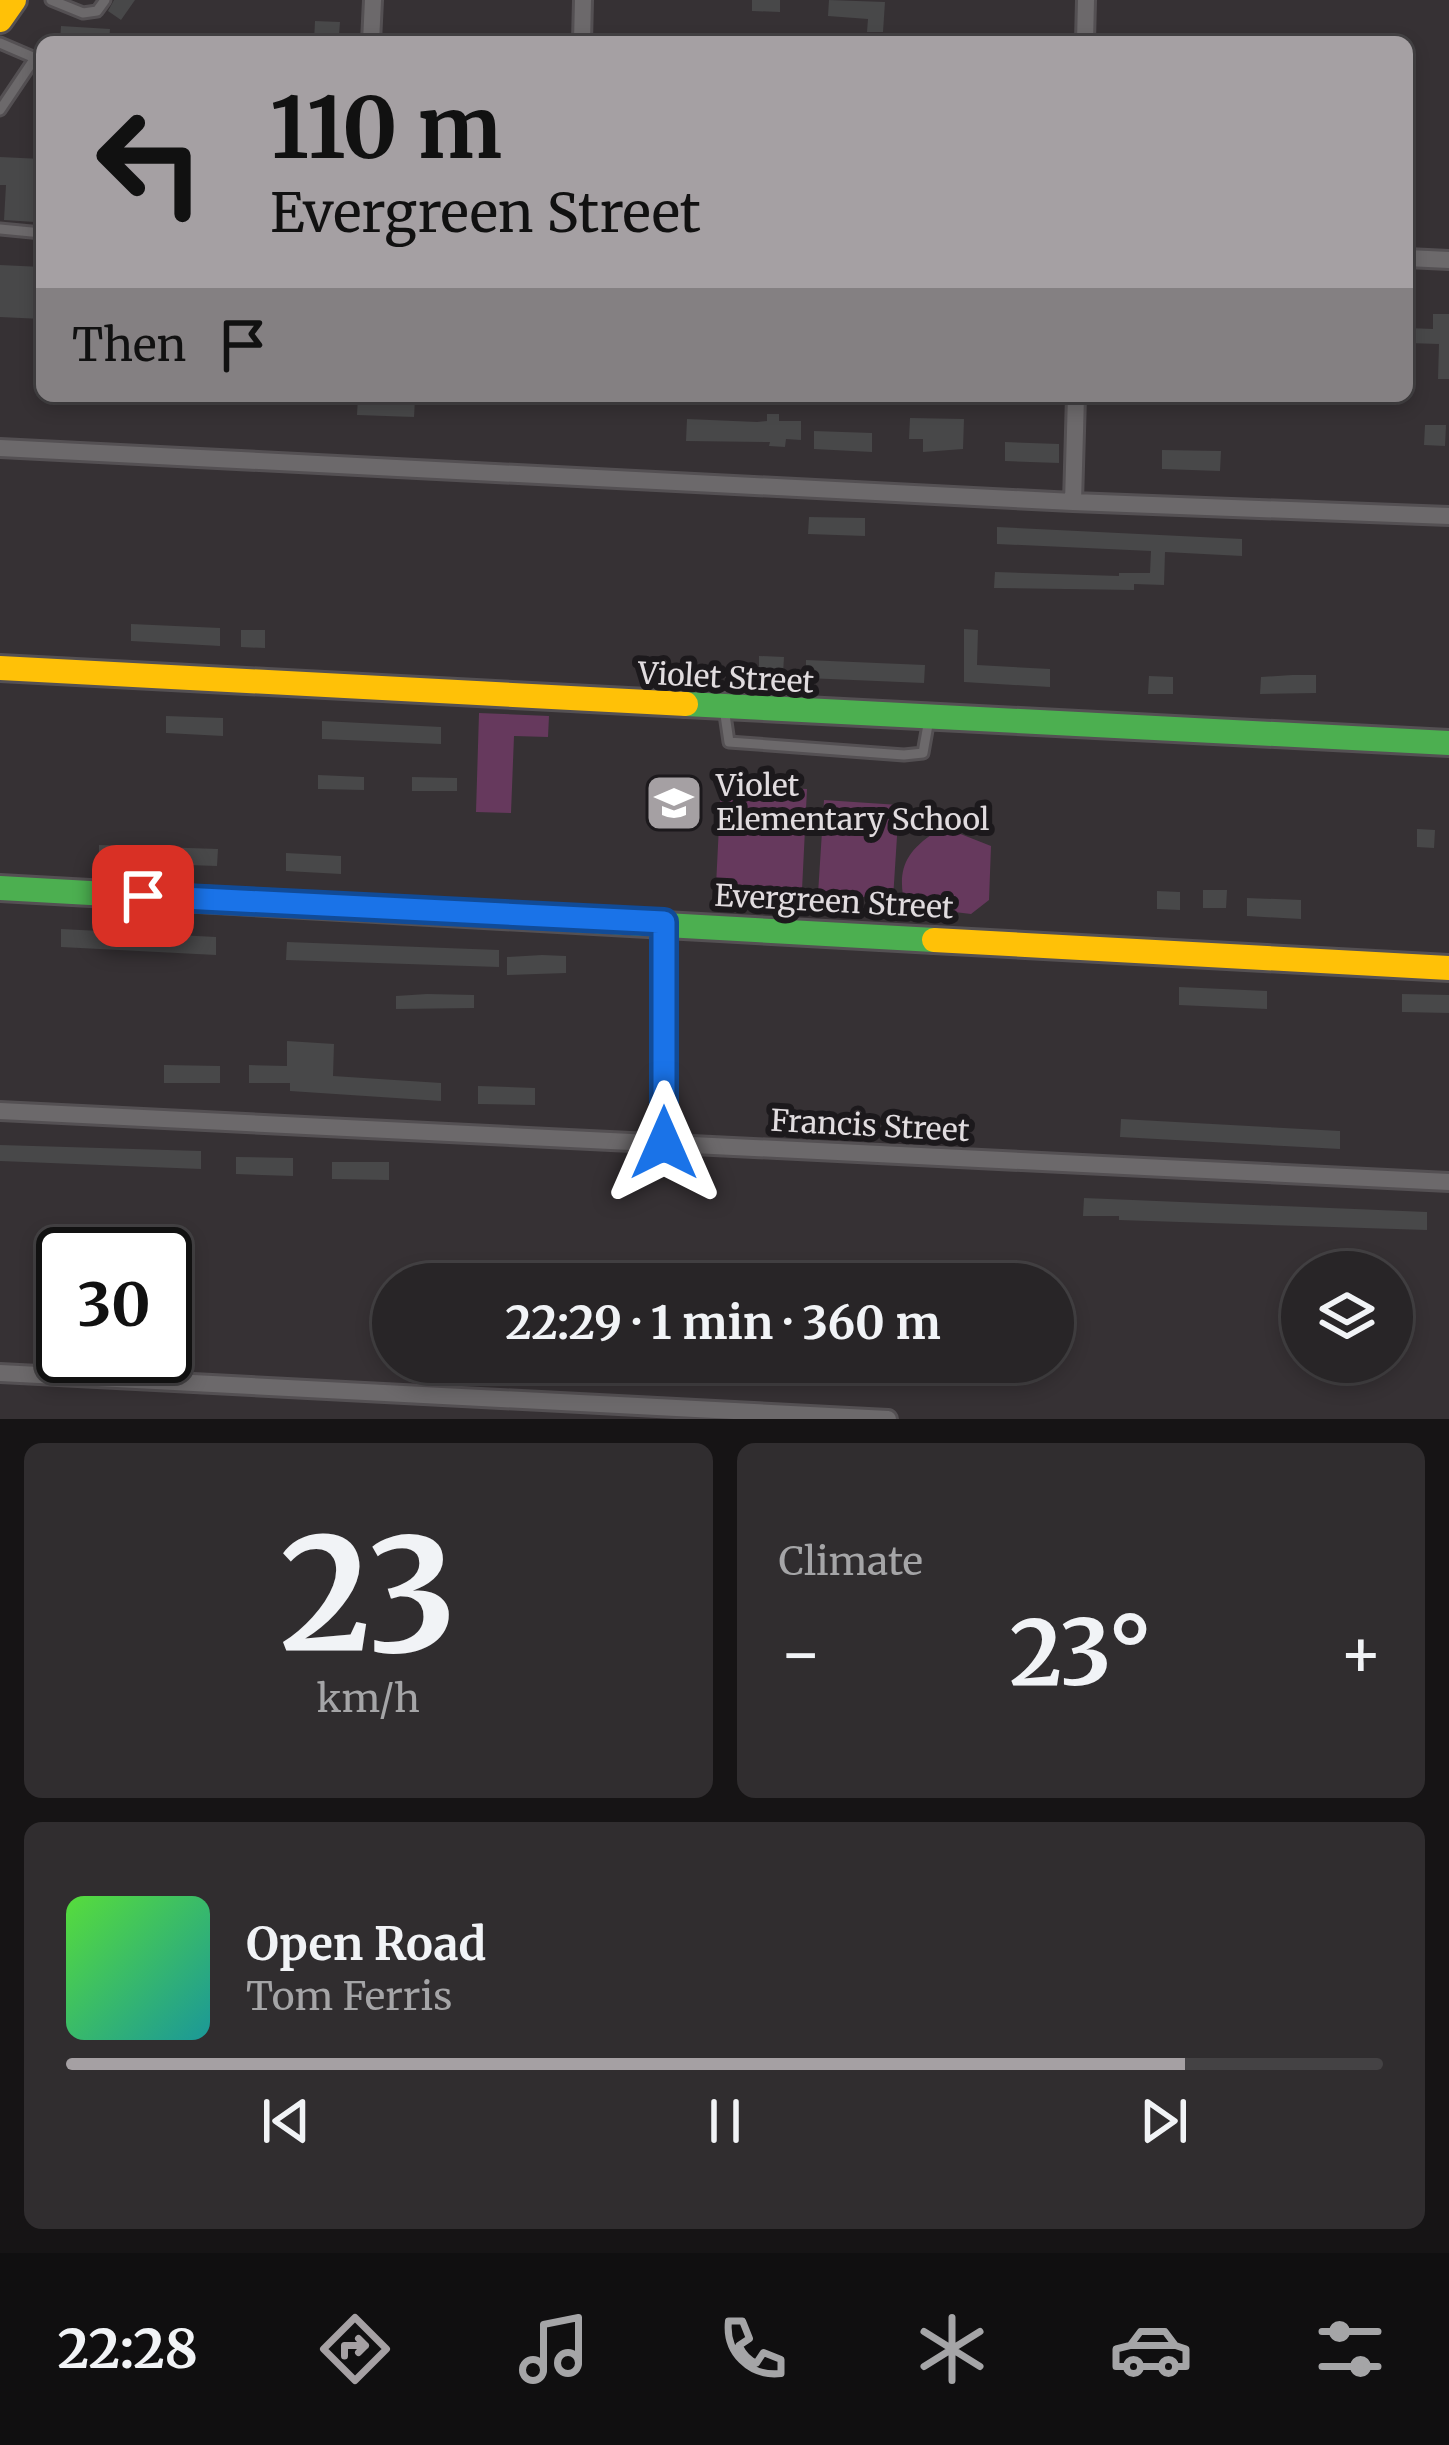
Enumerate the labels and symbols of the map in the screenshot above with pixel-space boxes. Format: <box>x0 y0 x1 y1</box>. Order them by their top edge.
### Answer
street label: Violet Street <box>636 653 815 701</box>
place label: Violet Elementary School <box>715 766 989 838</box>
school or university icon: Violet Elementary School <box>643 772 705 834</box>
pin <box>92 845 194 947</box>
street label: Evergreen Street <box>714 876 955 926</box>
position arrow <box>601 1080 727 1206</box>
street label: Francis Street <box>770 1101 971 1149</box>
speed limit sign: 30 <box>36 1227 192 1383</box>

